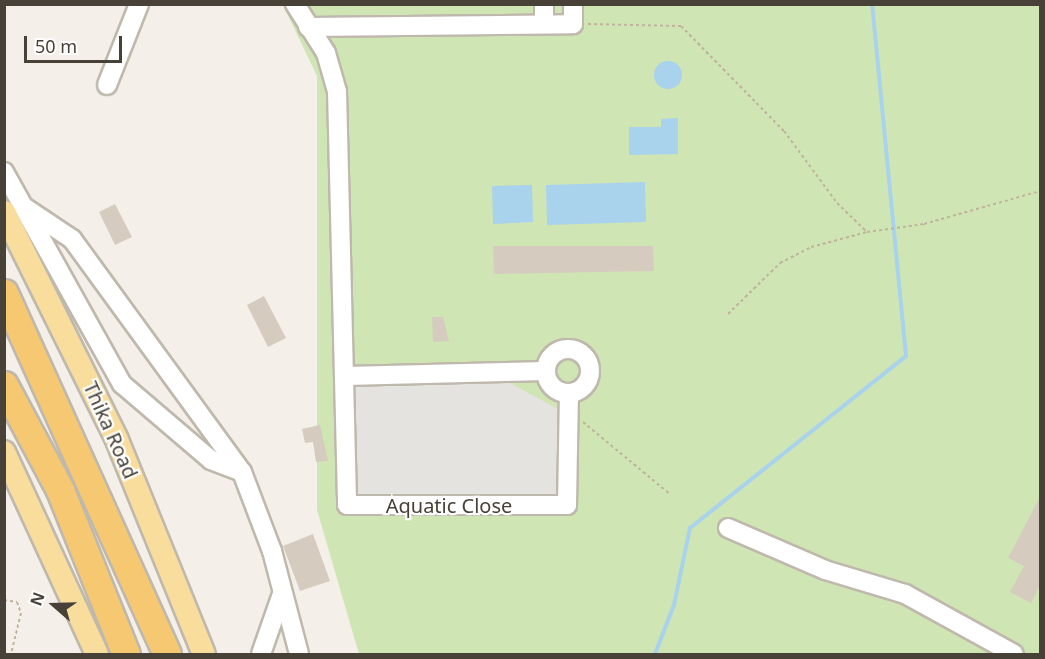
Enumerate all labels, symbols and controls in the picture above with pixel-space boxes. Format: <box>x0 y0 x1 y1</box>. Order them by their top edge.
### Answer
scale bar <box>27 24 124 62</box>
text: 50 m <box>35 34 77 58</box>
street label: Thika Road <box>79 378 143 482</box>
street label: Aquatic Close <box>386 493 512 517</box>
north arrow <box>24 575 84 635</box>
text: N <box>25 589 50 609</box>

